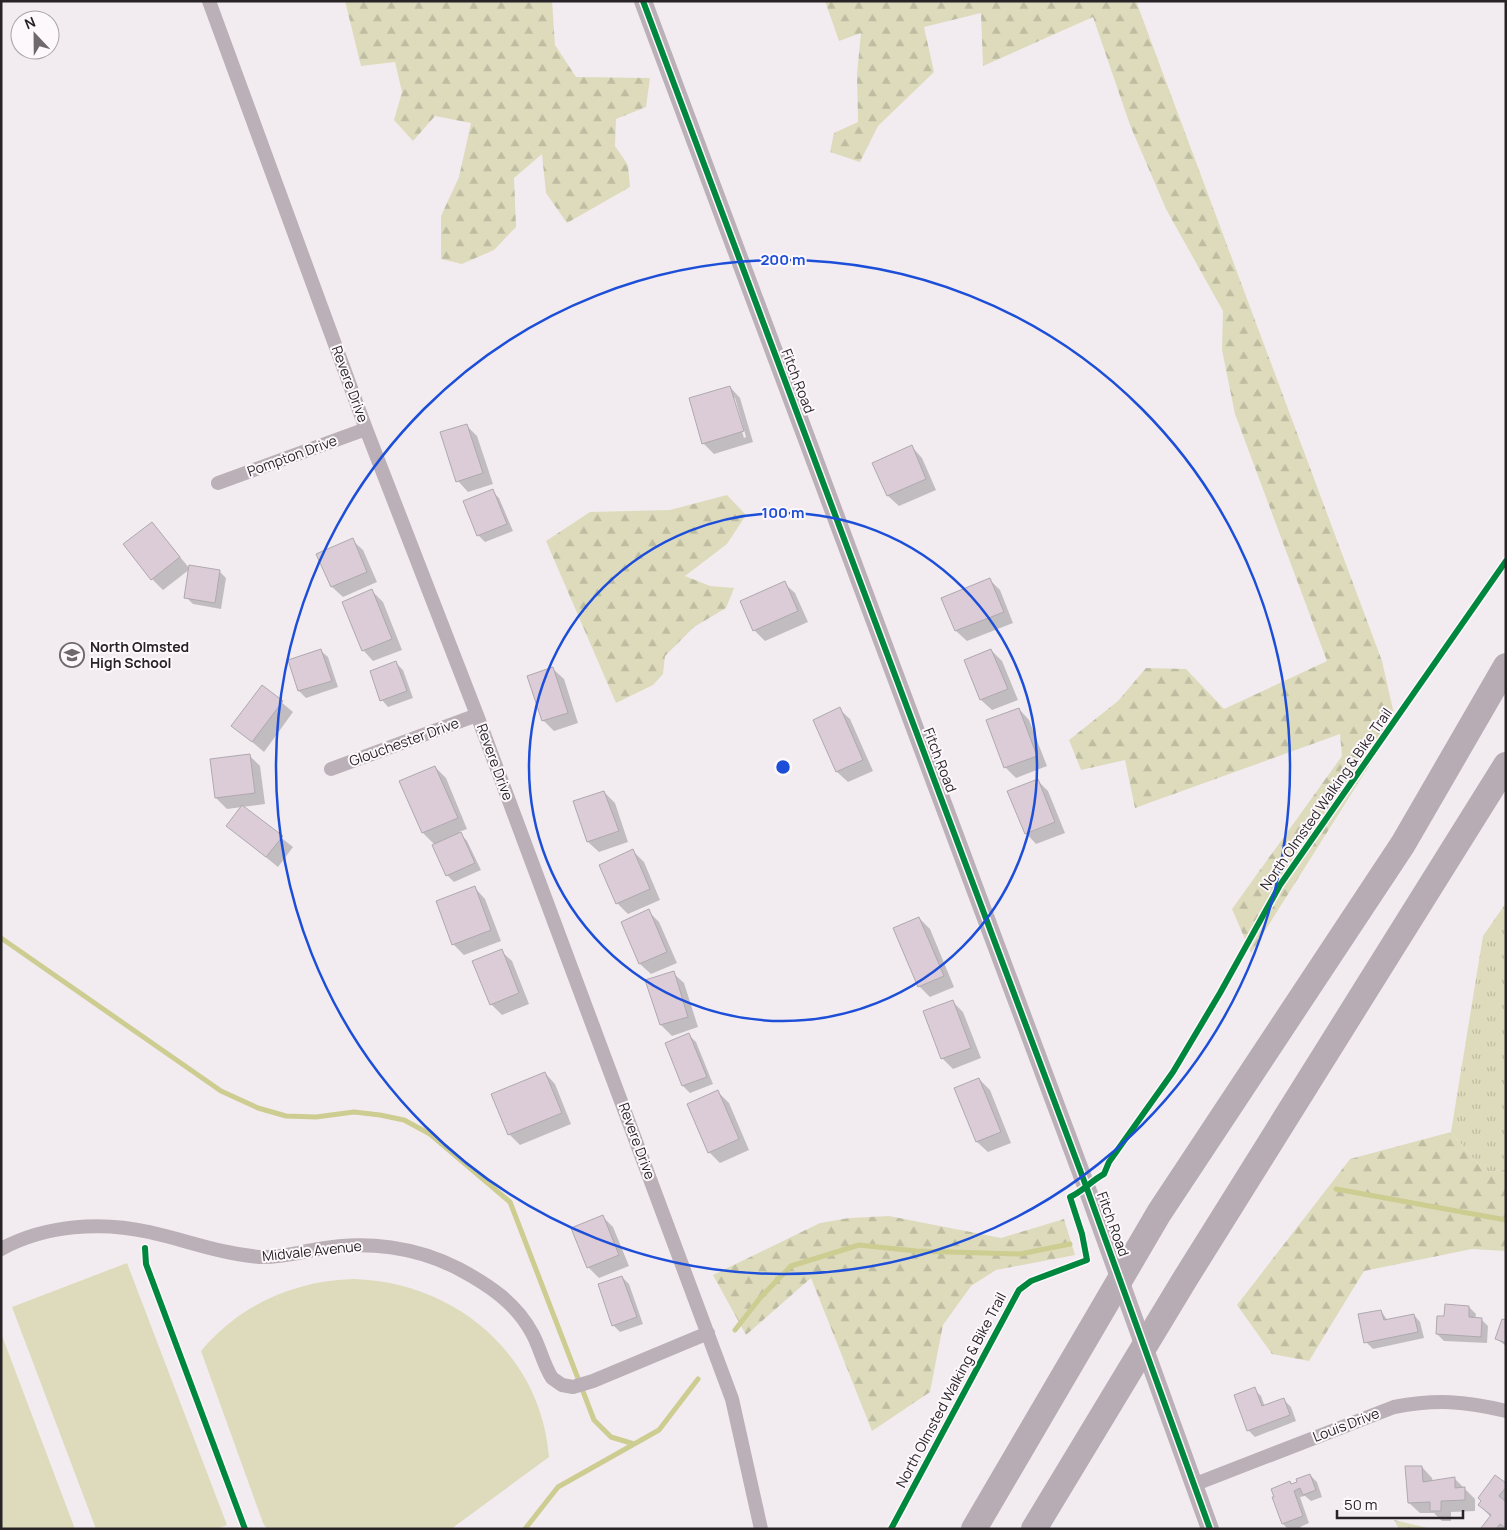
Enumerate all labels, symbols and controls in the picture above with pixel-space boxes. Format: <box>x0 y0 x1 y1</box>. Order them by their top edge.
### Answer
north arrow <box>10 10 60 60</box>
text: N <box>22 12 38 33</box>
text: 200 m <box>760 249 806 270</box>
street label: Revere Drive <box>328 343 373 425</box>
street label: Fitch Road <box>777 346 819 416</box>
street label: Pompton Drive <box>244 430 339 481</box>
text: 100 m <box>762 502 804 523</box>
place label: North Olmsted High School <box>90 637 189 672</box>
school or university icon: North Olmsted High School <box>59 642 85 668</box>
street label: North Olmsted Walking & Bike Trail <box>1255 704 1396 894</box>
street label: Glouchester Drive <box>346 713 461 770</box>
street label: Revere Drive <box>473 721 518 803</box>
street label: Fitch Road <box>919 725 961 795</box>
centre of rings <box>774 758 792 776</box>
street label: Revere Drive <box>615 1100 660 1182</box>
street label: Fitch Road <box>1093 1189 1134 1259</box>
street label: Midvale Avenue <box>261 1236 363 1265</box>
street label: North Olmsted Walking & Bike Trail <box>891 1289 1010 1491</box>
street label: Louis Drive <box>1310 1403 1382 1446</box>
scale bar <box>1337 1488 1463 1520</box>
text: 50 m <box>1344 1494 1378 1515</box>

